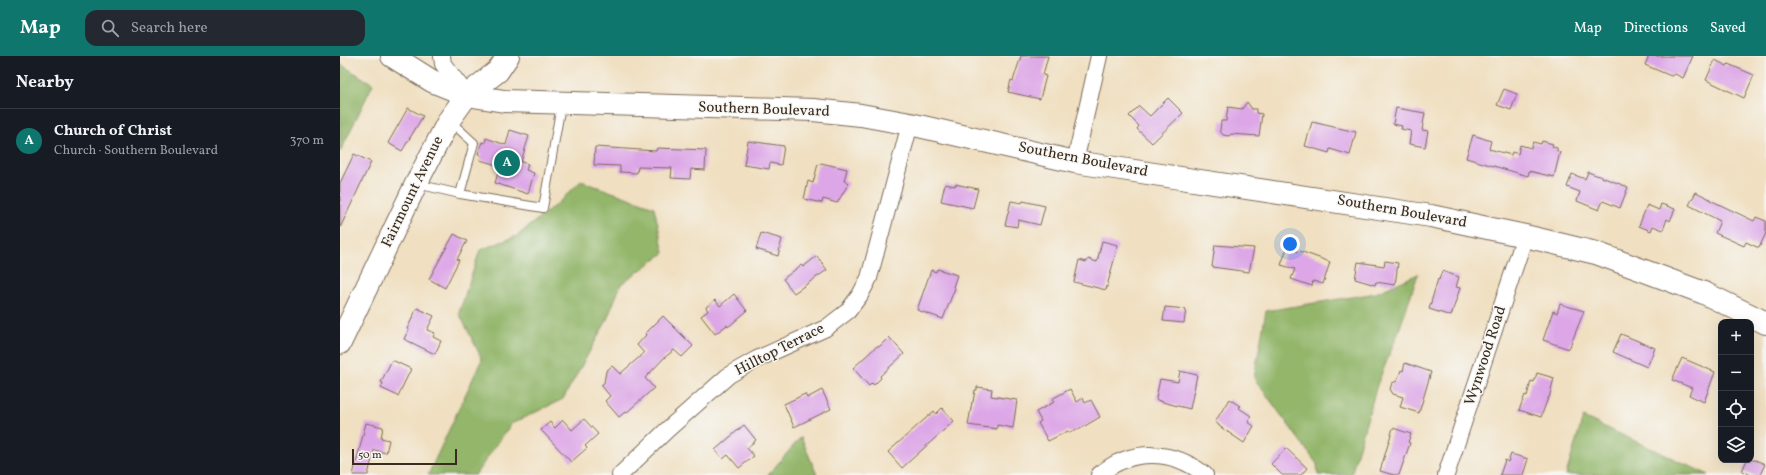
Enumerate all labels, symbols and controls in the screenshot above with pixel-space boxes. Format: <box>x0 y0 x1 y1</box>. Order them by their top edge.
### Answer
search box <box>85 10 365 46</box>
text: Map <box>20 15 61 41</box>
icon: search <box>99 17 121 39</box>
text: Search here <box>131 18 208 39</box>
text: Map <box>1574 19 1602 38</box>
text: Directions <box>1624 19 1688 38</box>
text: Saved <box>1710 19 1746 38</box>
text: Nearby <box>16 71 74 94</box>
street label: Southern Boulevard <box>698 97 830 123</box>
text: Church of Christ <box>54 121 172 142</box>
text: A <box>24 132 34 150</box>
text: 370 m <box>290 132 324 150</box>
street label: Fairmount Avenue <box>377 133 449 251</box>
street label: Southern Boulevard <box>1016 137 1150 183</box>
text: Church · Southern Boulevard <box>54 142 218 160</box>
pin: A <box>494 148 520 178</box>
street label: Southern Boulevard <box>1335 190 1469 234</box>
your location <box>1280 234 1300 254</box>
street label: Wynwood Road <box>1460 303 1512 409</box>
street label: Hilltop Terrace <box>732 318 828 382</box>
map controls <box>1718 319 1754 463</box>
button: + <box>1718 319 1754 355</box>
button: − <box>1718 355 1754 391</box>
button: locate <box>1718 391 1754 427</box>
button: layers <box>1718 427 1754 463</box>
scale bar <box>352 447 457 466</box>
text: 50 m <box>358 448 382 463</box>

